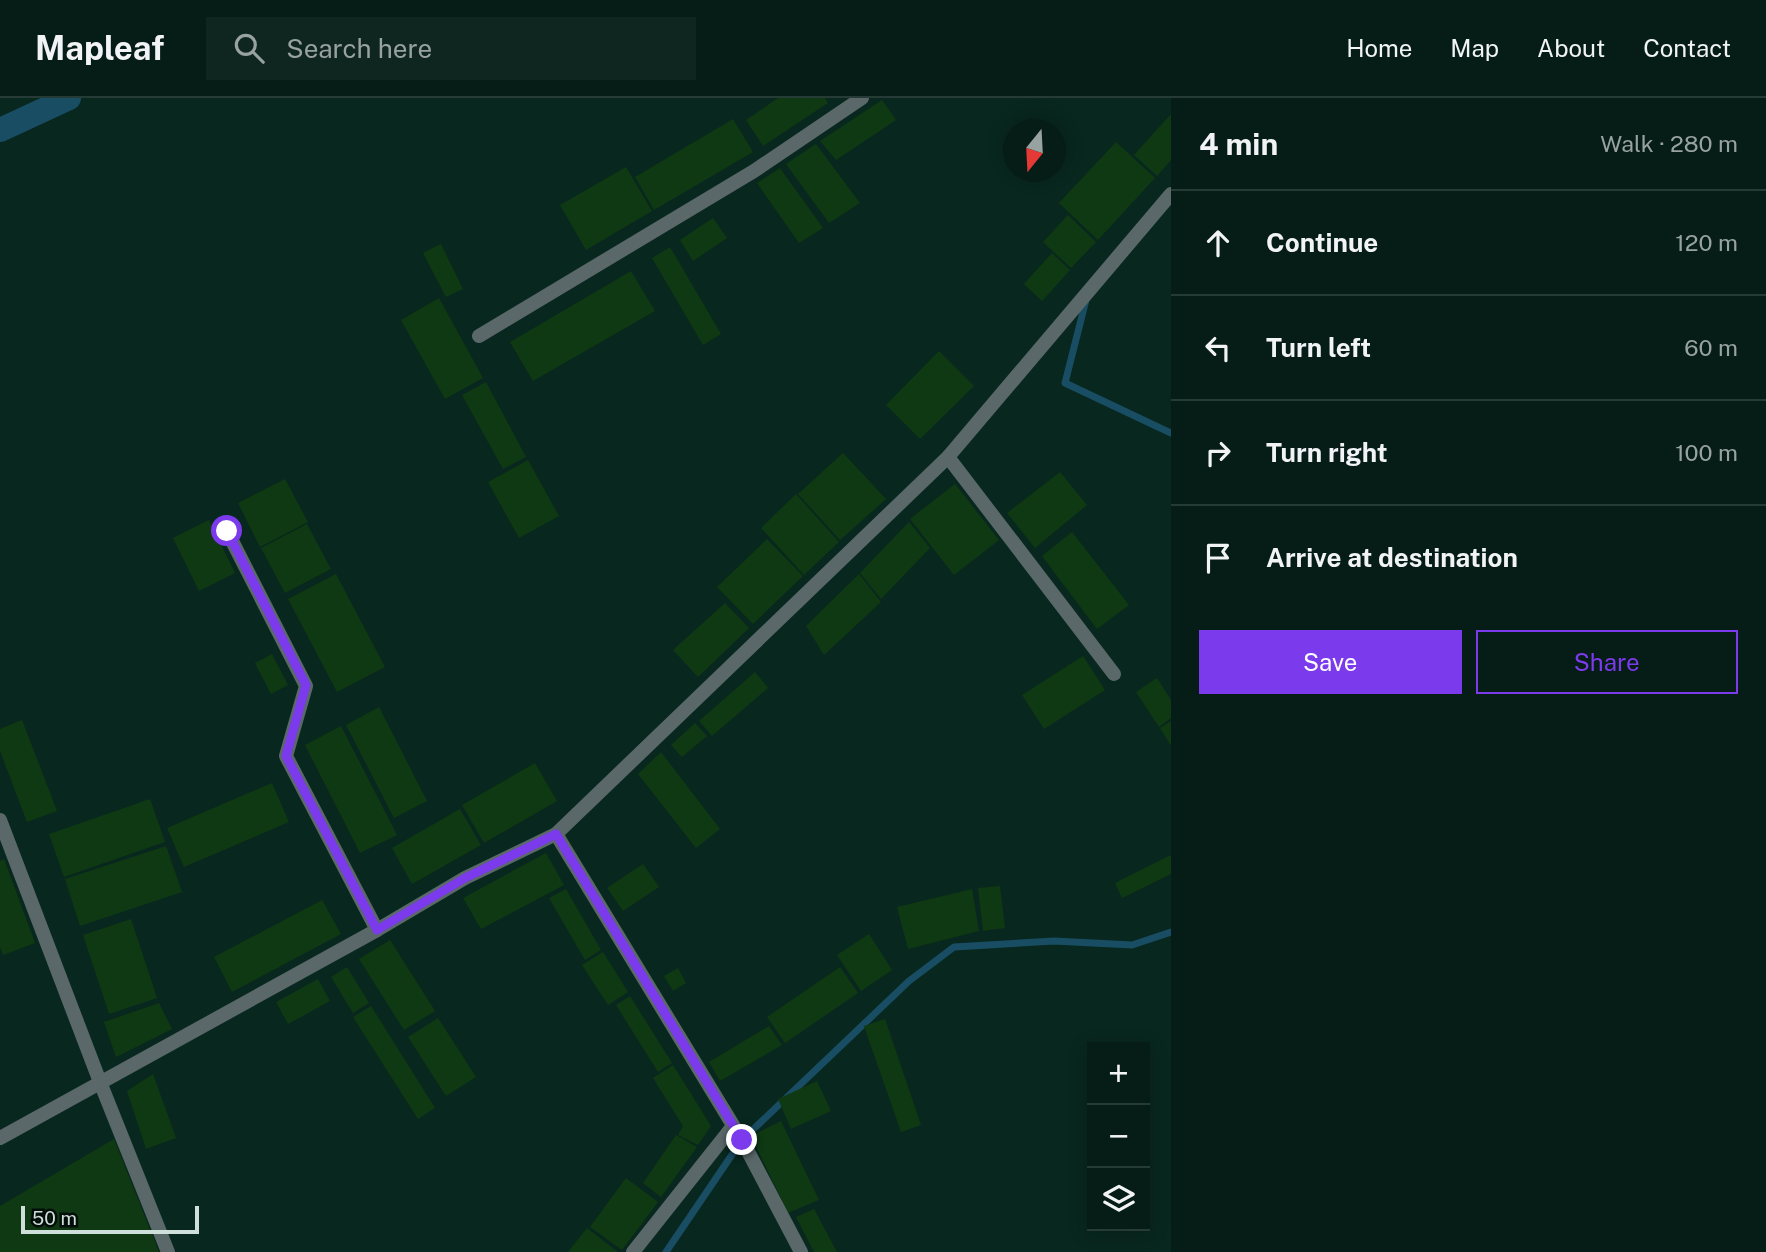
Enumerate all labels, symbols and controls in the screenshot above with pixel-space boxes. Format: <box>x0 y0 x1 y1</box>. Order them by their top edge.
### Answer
search box <box>206 17 696 80</box>
text: Mapleaf <box>35 29 164 67</box>
icon: search <box>230 29 268 67</box>
text: Search here <box>286 33 432 64</box>
text: Home <box>1346 34 1412 62</box>
text: Map <box>1450 34 1499 62</box>
text: About <box>1537 34 1605 62</box>
text: Contact <box>1643 34 1731 62</box>
north arrow <box>1003 119 1066 182</box>
text: 4 min <box>1199 126 1278 162</box>
text: Walk · 280 m <box>1600 130 1738 157</box>
icon: ahead <box>1199 224 1237 262</box>
text: Continue <box>1266 227 1378 258</box>
text: 120 m <box>1675 229 1738 256</box>
icon: left <box>1199 329 1237 367</box>
text: Turn left <box>1266 332 1371 363</box>
text: 60 m <box>1684 334 1738 361</box>
icon: right <box>1199 434 1237 472</box>
text: Turn right <box>1266 437 1388 468</box>
text: 100 m <box>1675 439 1738 466</box>
route start <box>211 515 242 546</box>
icon: arrive <box>1199 539 1237 577</box>
text: Arrive at destination <box>1266 542 1518 573</box>
button: Save <box>1199 630 1462 694</box>
button: Share <box>1476 630 1738 694</box>
map controls <box>1087 1042 1150 1231</box>
button: + <box>1087 1042 1150 1105</box>
button: − <box>1087 1105 1150 1168</box>
route end <box>726 1124 757 1155</box>
button: layers <box>1087 1168 1150 1231</box>
scale bar <box>21 1203 200 1235</box>
text: 50 m <box>32 1207 77 1229</box>

